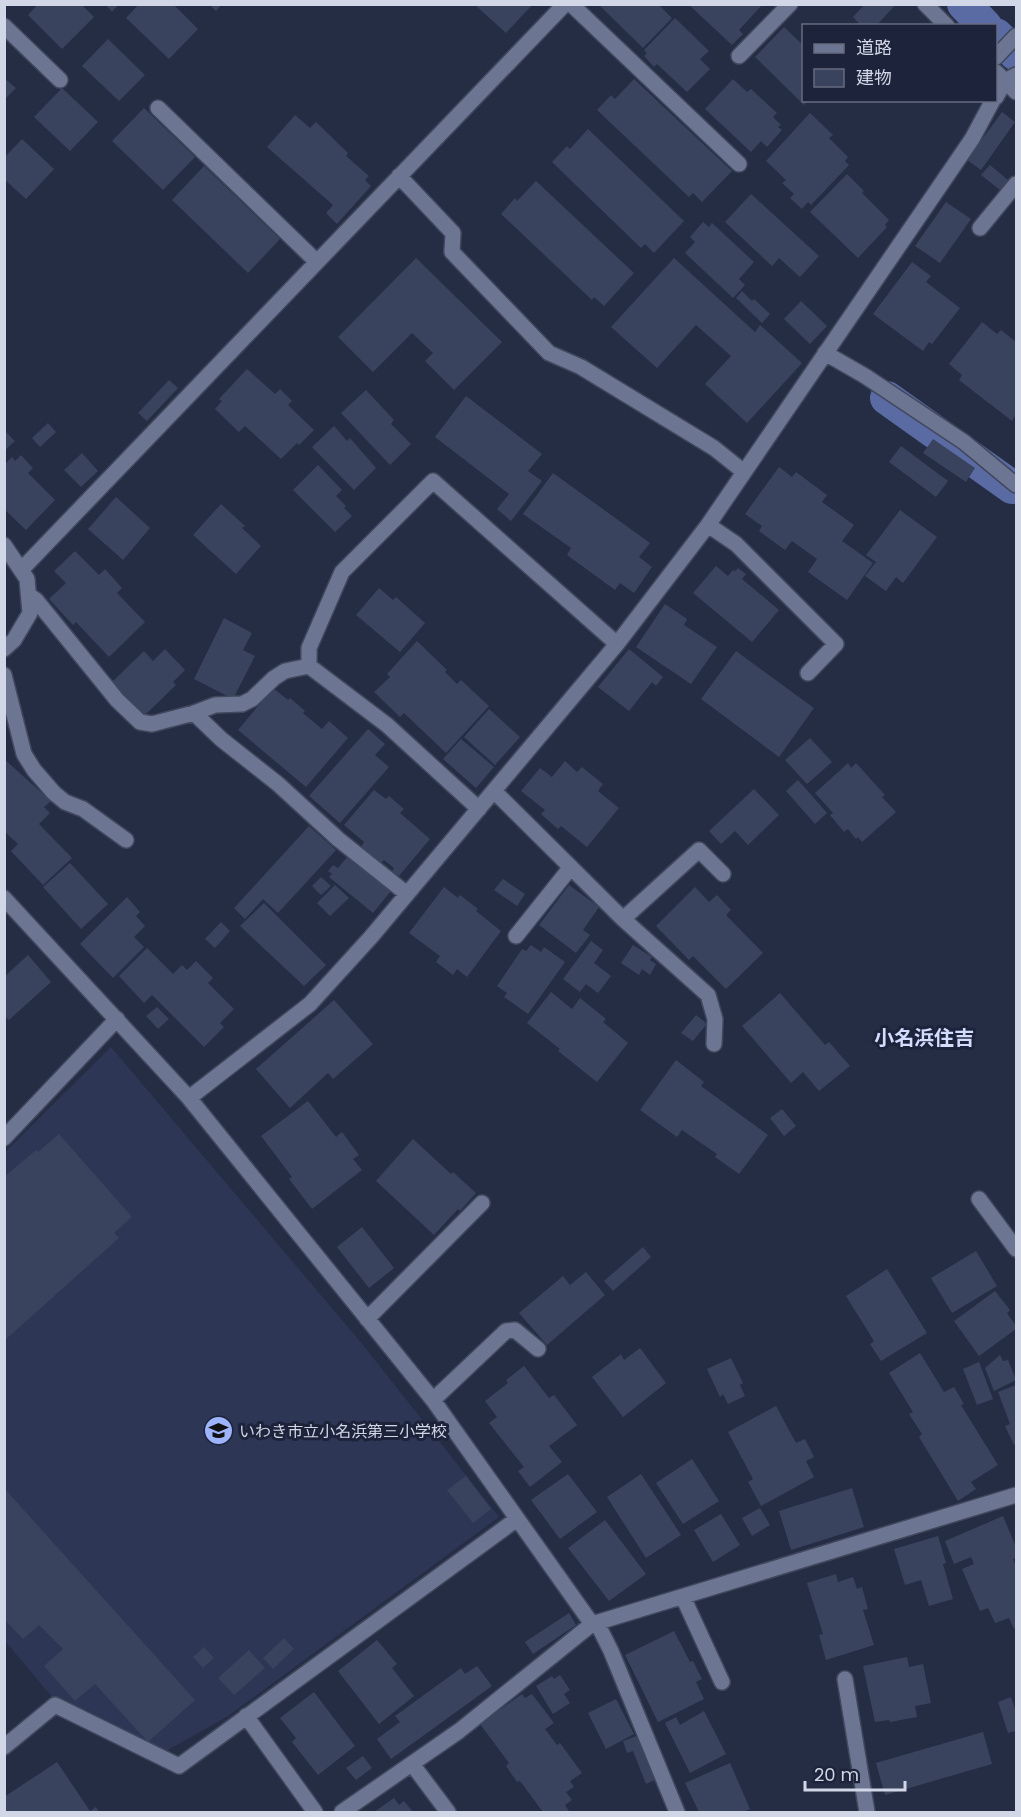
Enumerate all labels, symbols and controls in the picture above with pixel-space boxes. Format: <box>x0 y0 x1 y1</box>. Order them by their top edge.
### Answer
legend <box>802 24 997 102</box>
text: 道路 <box>856 35 892 60</box>
text: 建物 <box>856 65 892 90</box>
district label: 小名浜住吉 <box>874 1024 974 1052</box>
school or university icon: いわき市立小名浜第三小学校 <box>202 1415 234 1447</box>
place label: いわき市立小名浜第三小学校 <box>239 1420 447 1443</box>
scale bar <box>805 1754 906 1792</box>
text: 20 m <box>814 1762 859 1787</box>

